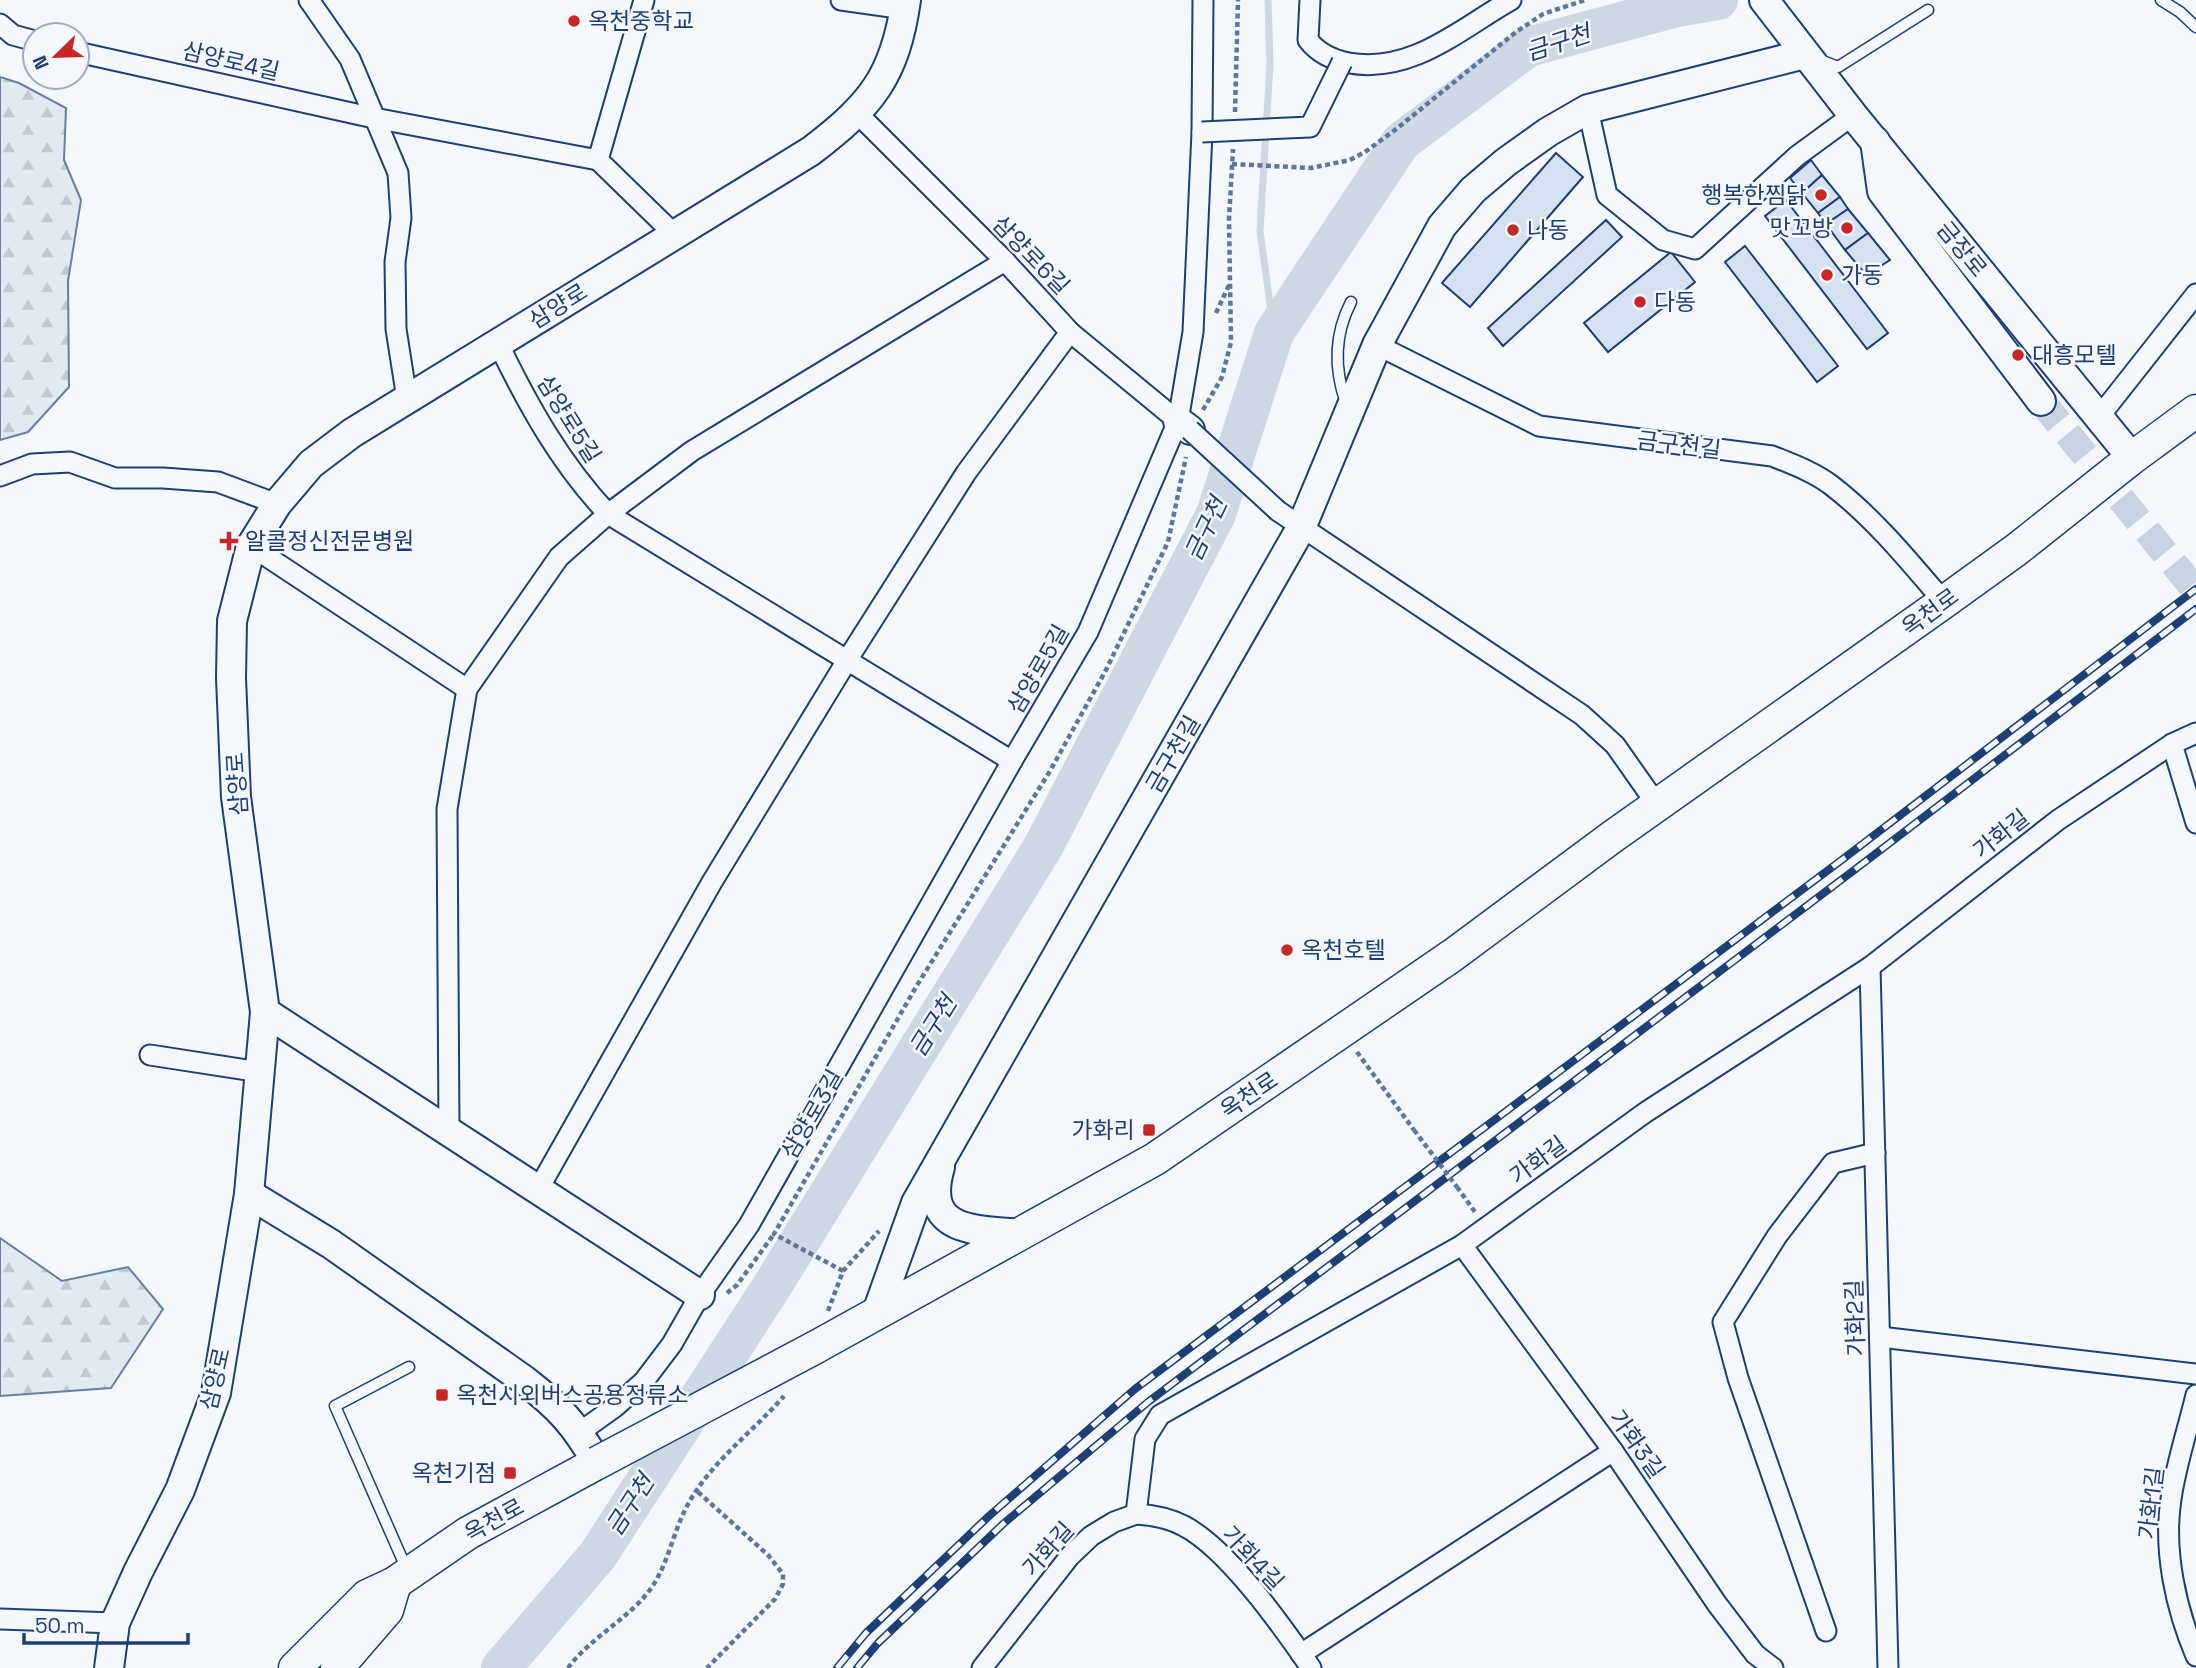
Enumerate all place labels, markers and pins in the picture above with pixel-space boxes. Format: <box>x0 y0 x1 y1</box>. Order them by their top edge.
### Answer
place label: 옥천중학교 <box>588 6 694 36</box>
marker: 옥천중학교 <box>566 13 582 29</box>
place label: 행복한찜닭 <box>1701 180 1807 210</box>
marker: 행복한찜닭 <box>1813 187 1829 203</box>
place label: 맛꼬방 <box>1770 213 1833 243</box>
place label: 나동 <box>1527 215 1569 245</box>
marker: 맛꼬방 <box>1839 220 1855 236</box>
marker: 나동 <box>1505 222 1521 238</box>
place label: 가동 <box>1841 260 1883 290</box>
marker: 가동 <box>1819 267 1835 283</box>
place label: 다동 <box>1654 287 1696 317</box>
marker: 다동 <box>1632 294 1648 310</box>
place label: 대흥모텔 <box>2032 340 2117 370</box>
marker: 대흥모텔 <box>2010 347 2026 363</box>
place label: 알콜정신전문병원 <box>245 526 414 556</box>
marker: 알콜정신전문병원 <box>219 531 239 551</box>
place label: 옥천호텔 <box>1301 935 1386 965</box>
marker: 옥천호텔 <box>1279 942 1295 958</box>
place label: 가화리 <box>1072 1115 1135 1145</box>
marker: 가화리 <box>1141 1122 1157 1138</box>
place label: 옥천시외버스공용정류소 <box>456 1380 689 1410</box>
marker: 옥천시외버스공용정류소 <box>434 1387 450 1403</box>
place label: 옥천기점 <box>411 1458 496 1488</box>
marker: 옥천기점 <box>502 1465 518 1481</box>

